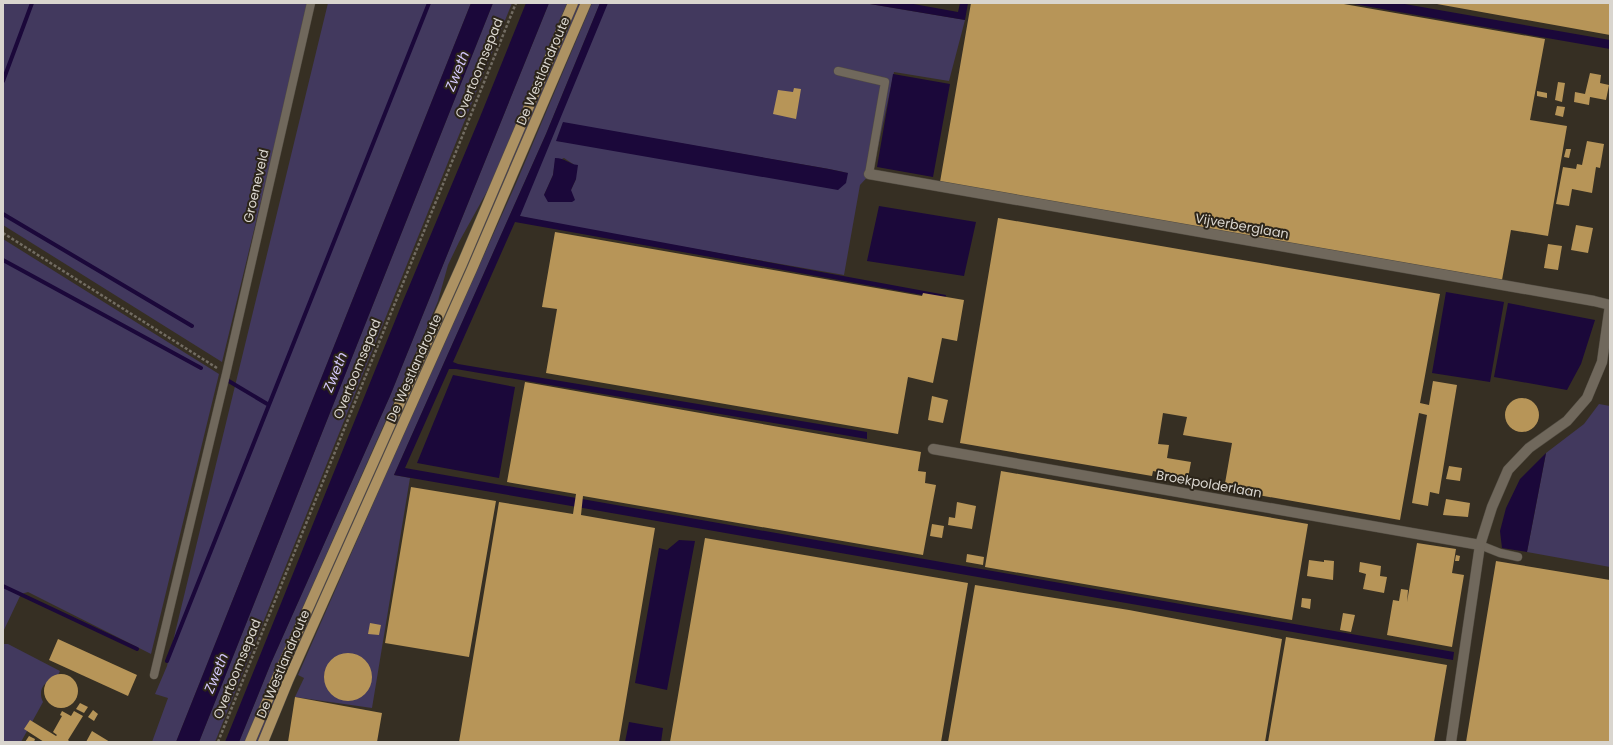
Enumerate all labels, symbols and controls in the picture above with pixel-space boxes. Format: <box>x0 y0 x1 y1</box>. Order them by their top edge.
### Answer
street label: De Westlandroute <box>512 14 574 128</box>
street label: Overtoomsepad <box>450 15 508 121</box>
water label: Zweth <box>440 48 474 95</box>
street label: Groeneveld <box>238 147 274 225</box>
street label: Vijverberglaan <box>1194 208 1290 244</box>
street label: De Westlandroute <box>382 311 446 425</box>
street label: Overtoomsepad <box>328 316 386 422</box>
water label: Zweth <box>318 349 352 396</box>
street label: Broekpolderlaan <box>1155 465 1263 503</box>
street label: De Westlandroute <box>252 607 314 721</box>
street label: Overtoomsepad <box>208 616 266 722</box>
water label: Zweth <box>199 650 233 697</box>

